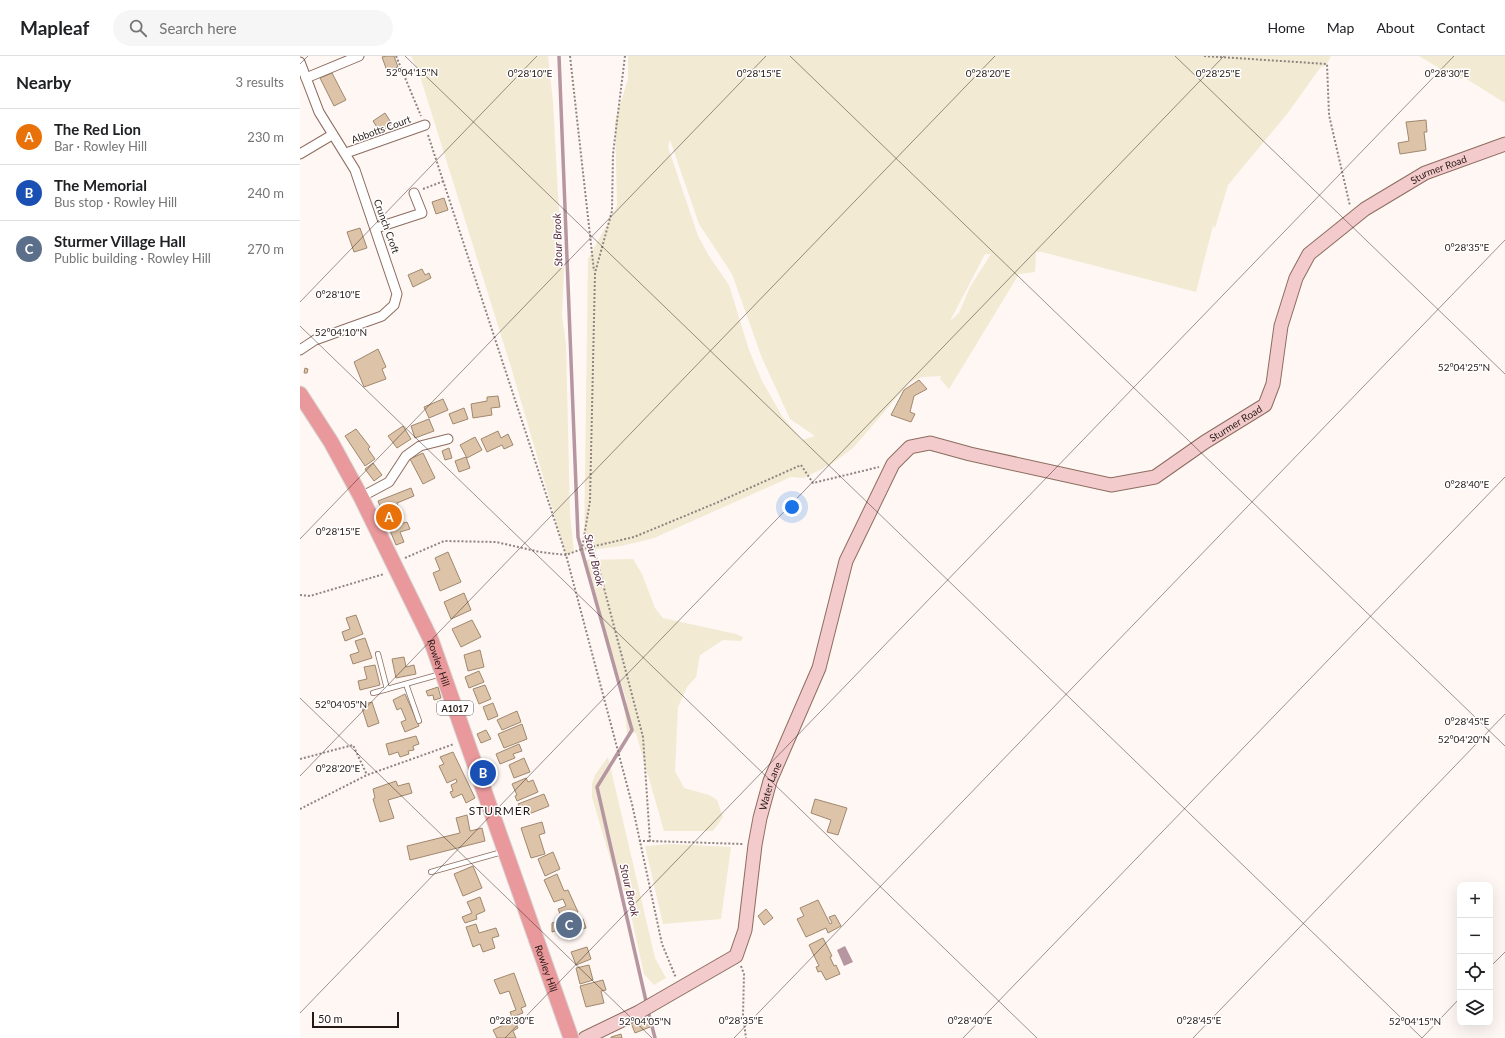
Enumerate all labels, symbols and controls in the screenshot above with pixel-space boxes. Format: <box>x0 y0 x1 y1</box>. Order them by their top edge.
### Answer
search box <box>113 10 393 46</box>
text: Mapleaf <box>20 16 89 39</box>
icon: search <box>127 17 149 39</box>
text: Search here <box>159 19 237 37</box>
text: Home <box>1267 19 1305 36</box>
text: Map <box>1327 19 1354 36</box>
text: About <box>1376 19 1414 36</box>
text: Contact <box>1436 19 1485 36</box>
text: 52°04'15"N <box>386 66 438 78</box>
text: 0°28'10"E <box>508 67 553 79</box>
text: 0°28'15"E <box>737 67 782 79</box>
text: 0°28'20"E <box>966 67 1011 79</box>
text: 0°28'25"E <box>1196 67 1241 79</box>
text: 0°28'30"E <box>1425 67 1470 79</box>
text: Nearby <box>16 72 71 93</box>
text: 3 results <box>236 74 284 90</box>
street label: Abbotts Court <box>350 113 413 145</box>
text: The Red Lion <box>54 120 141 138</box>
text: A <box>24 129 34 145</box>
text: 230 m <box>247 129 284 145</box>
text: Bar · Rowley Hill <box>54 138 147 154</box>
street label: Sturmer Road <box>1408 152 1468 186</box>
text: The Memorial <box>54 176 147 194</box>
text: B <box>25 185 33 201</box>
text: 240 m <box>247 185 284 201</box>
text: Bus stop · Rowley Hill <box>54 194 177 210</box>
street label: Crunch Croft <box>372 197 402 255</box>
water label: Stour Brook <box>550 212 564 267</box>
text: Sturmer Village Hall <box>54 232 186 250</box>
text: C <box>25 241 33 257</box>
text: 270 m <box>247 241 284 257</box>
text: 0°28'35"E <box>1445 241 1490 253</box>
text: Public building · Rowley Hill <box>54 250 211 266</box>
text: 0°28'10"E <box>316 288 361 300</box>
text: 52°04'10"N <box>315 326 367 338</box>
text: 52°04'25"N <box>1438 361 1490 373</box>
street label: Sturmer Road <box>1207 402 1264 444</box>
text: 0°28'40"E <box>1445 478 1490 490</box>
your location <box>782 497 802 517</box>
pin: A <box>376 502 402 532</box>
text: 0°28'15"E <box>316 525 361 537</box>
water label: Stour Brook <box>582 532 608 588</box>
street label: Rowley Hill <box>425 637 453 688</box>
text: 52°04'05"N <box>315 698 367 710</box>
road number: A1017 <box>437 701 473 715</box>
text: 0°28'45"E <box>1445 715 1490 727</box>
text: 52°04'20"N <box>1438 733 1490 745</box>
pin: B <box>470 758 496 788</box>
street label: Water Lane <box>756 760 784 812</box>
text: 0°28'20"E <box>316 762 361 774</box>
district label: STURMER <box>469 803 531 818</box>
water label: Stour Brook <box>618 862 643 918</box>
map controls <box>1457 882 1493 1026</box>
button: + <box>1457 882 1493 918</box>
pin: C <box>556 910 582 940</box>
button: − <box>1457 918 1493 954</box>
street label: Rowley Hill <box>533 943 560 993</box>
button: locate <box>1457 954 1493 990</box>
button: layers <box>1457 990 1493 1026</box>
scale bar <box>312 1010 399 1029</box>
text: 50 m <box>318 1012 343 1025</box>
text: 0°28'30"E <box>490 1014 535 1026</box>
text: 0°28'35"E <box>719 1014 764 1026</box>
text: 0°28'40"E <box>948 1014 993 1026</box>
text: 0°28'45"E <box>1177 1014 1222 1026</box>
text: 52°04'05"N <box>619 1015 671 1027</box>
text: 52°04'15"N <box>1389 1015 1441 1027</box>

